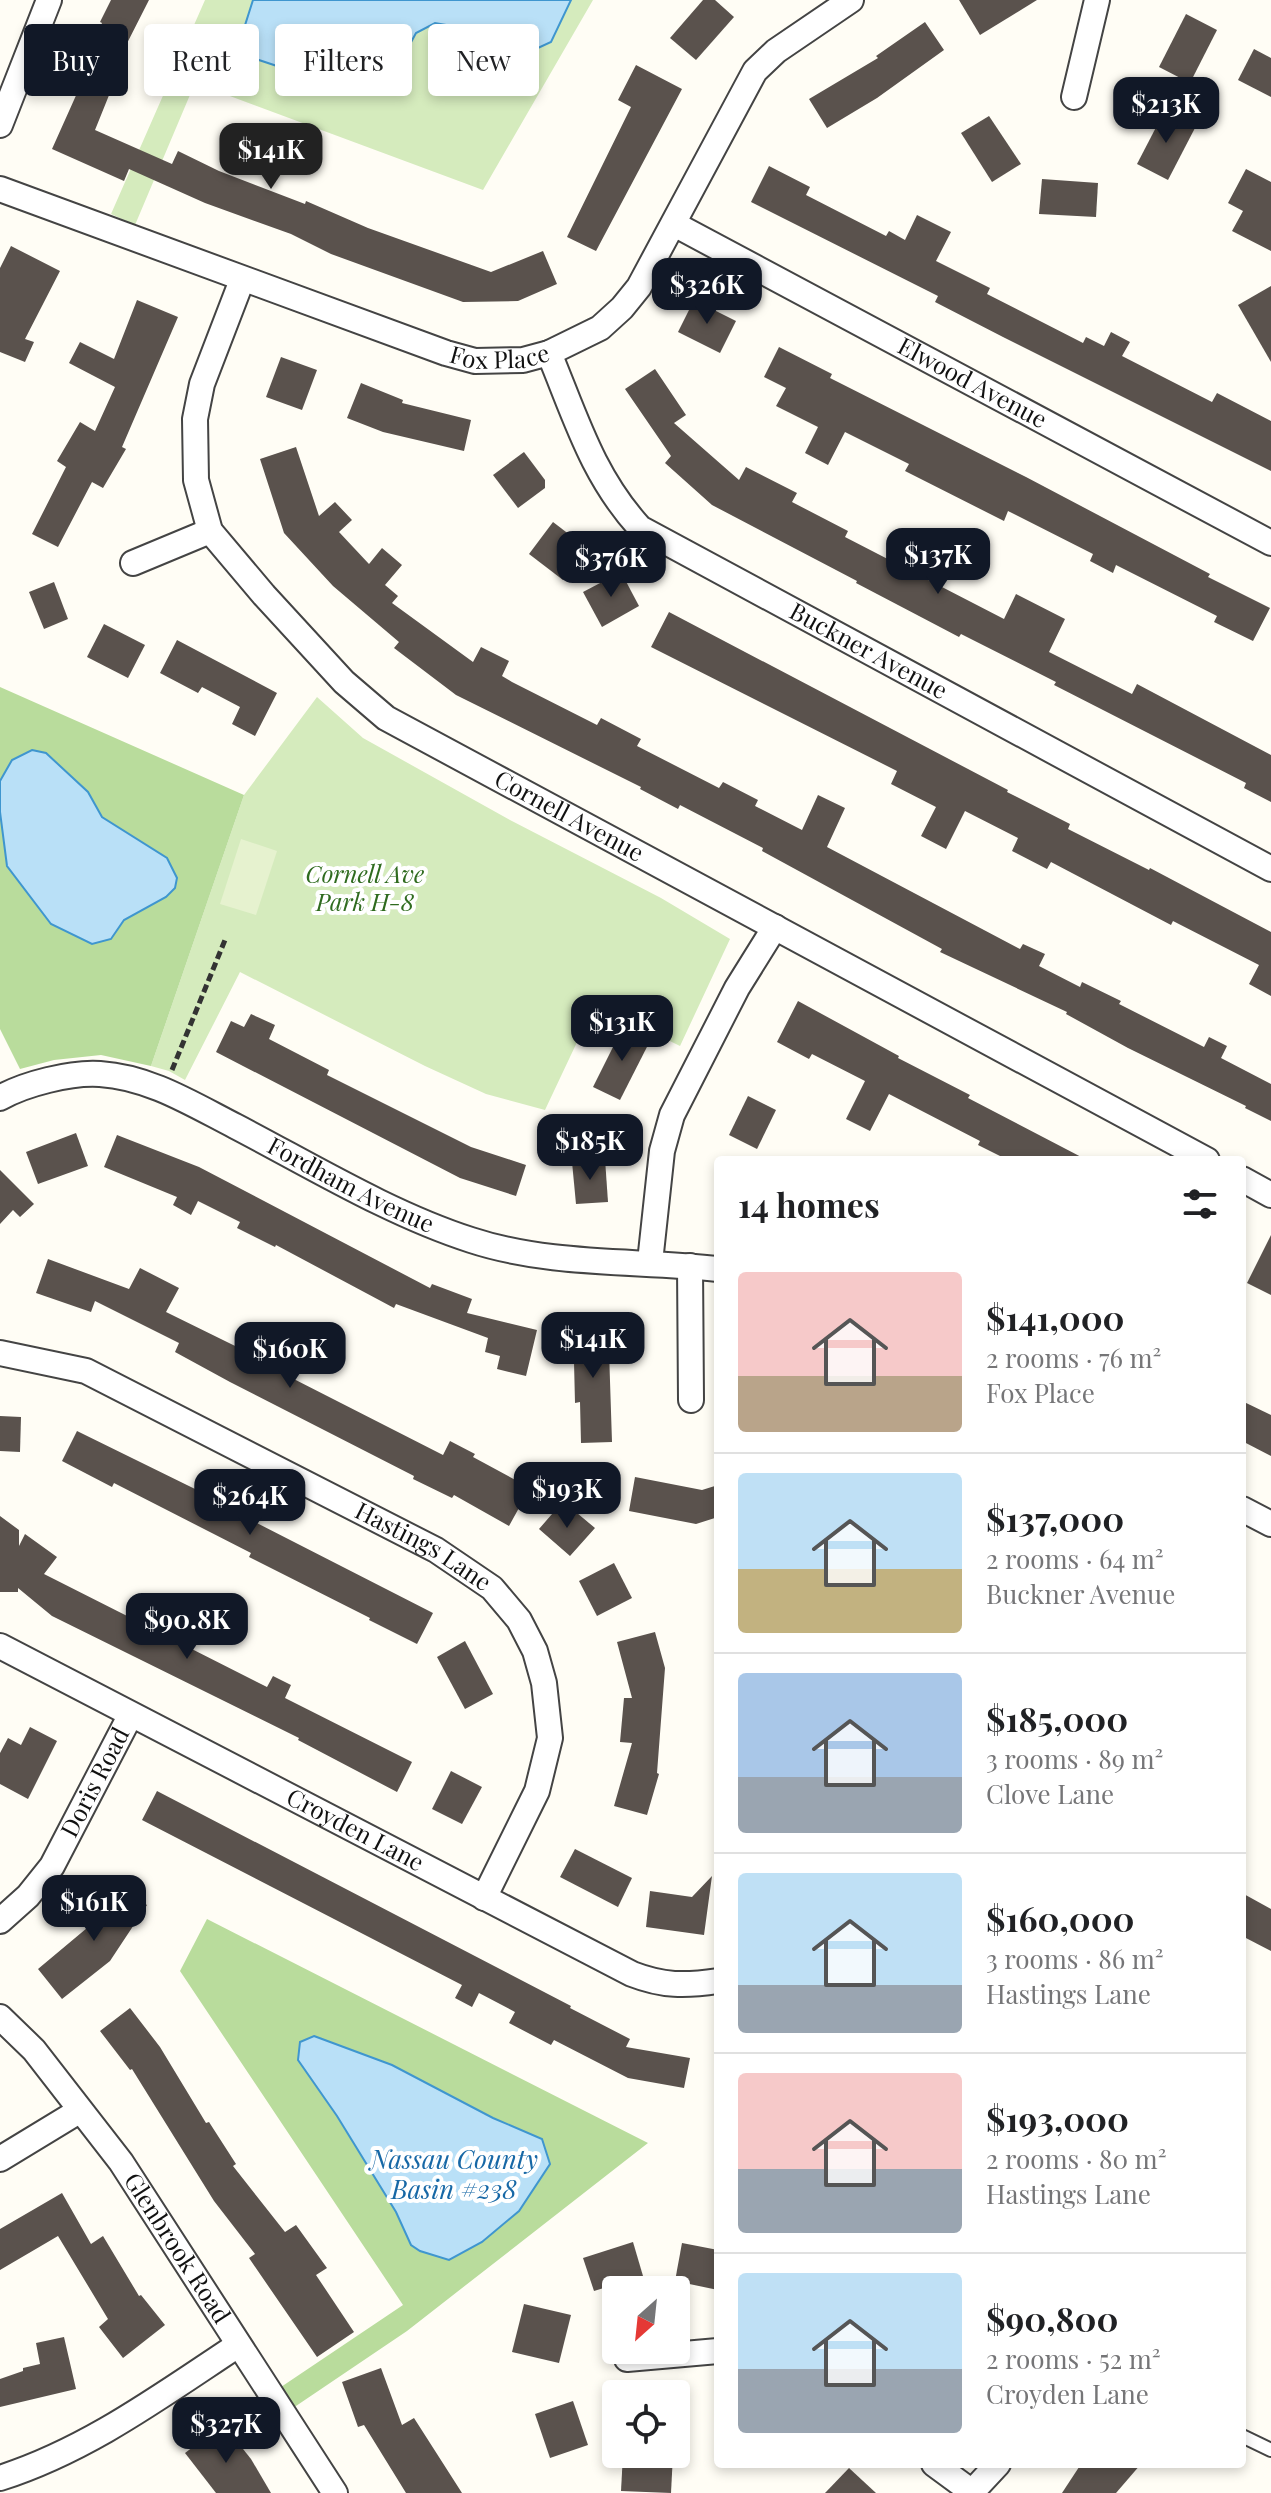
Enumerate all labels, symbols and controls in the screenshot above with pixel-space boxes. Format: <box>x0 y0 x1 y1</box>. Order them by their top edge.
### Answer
chip: Buy <box>24 24 128 96</box>
chip: Rent <box>144 24 259 96</box>
chip: Filters <box>275 24 412 96</box>
chip: New <box>428 24 539 96</box>
pin: $213K <box>1110 77 1222 145</box>
text: $213K <box>1131 85 1201 120</box>
pin: $141K <box>215 123 327 191</box>
text: $141K <box>237 131 305 166</box>
pin: $326K <box>651 258 763 326</box>
text: $326K <box>670 266 744 301</box>
street label: Elwood Avenue <box>893 329 1053 434</box>
street label: Fox Place <box>447 336 553 375</box>
pin: $137K <box>882 528 994 596</box>
pin: $376K <box>555 531 667 599</box>
text: $137K <box>904 536 972 571</box>
text: $376K <box>575 539 647 574</box>
street label: Buckner Avenue <box>785 594 954 705</box>
street label: Cornell Avenue <box>490 762 650 868</box>
park label: Cornell Ave Park H-8 <box>306 857 424 917</box>
pin: $131K <box>566 995 678 1063</box>
text: $131K <box>589 1003 655 1038</box>
pin: $185K <box>534 1114 646 1182</box>
text: $185K <box>555 1122 625 1157</box>
street label: Fordham Avenue <box>263 1128 439 1239</box>
text: 14 homes <box>738 1181 880 1227</box>
icon: filters <box>1178 1182 1222 1226</box>
text: $141,000 <box>986 1294 1125 1340</box>
icon: home <box>802 1304 898 1400</box>
pin: $141K <box>537 1312 649 1380</box>
text: $141K <box>559 1320 627 1355</box>
pin: $160K <box>234 1322 346 1390</box>
text: $160K <box>253 1330 327 1365</box>
text: 2 rooms · 76 m² <box>986 1340 1161 1375</box>
text: Fox Place <box>986 1375 1095 1410</box>
pin: $193K <box>511 1462 623 1530</box>
pin: $264K <box>194 1469 306 1537</box>
text: $193K <box>532 1470 602 1505</box>
text: $264K <box>212 1477 288 1512</box>
street label: Hastings Lane <box>350 1493 498 1597</box>
text: $137,000 <box>986 1495 1124 1541</box>
icon: home <box>802 1505 898 1601</box>
text: 2 rooms · 64 m² <box>986 1541 1164 1576</box>
text: Buckner Avenue <box>986 1576 1175 1611</box>
pin: $90.8K <box>122 1593 252 1661</box>
text: $90.8K <box>144 1601 230 1636</box>
text: $185,000 <box>986 1695 1128 1741</box>
icon: home <box>802 1705 898 1801</box>
street label: Doris Road <box>52 1721 135 1842</box>
text: 3 rooms · 89 m² <box>986 1741 1163 1776</box>
text: Clove Lane <box>986 1776 1114 1811</box>
street label: Croyden Lane <box>282 1780 430 1877</box>
pin: $161K <box>38 1875 150 1943</box>
text: $161K <box>60 1883 128 1918</box>
text: $160,000 <box>986 1895 1135 1941</box>
icon: home <box>802 1905 898 2001</box>
text: 3 rooms · 86 m² <box>986 1941 1164 1976</box>
text: Hastings Lane <box>986 1976 1151 2011</box>
text: $193,000 <box>986 2095 1129 2141</box>
icon: home <box>802 2105 898 2201</box>
water label: Nassau County Basin #238 <box>368 2141 538 2206</box>
text: 2 rooms · 80 m² <box>986 2141 1166 2176</box>
street label: Glenbrook Road <box>118 2166 239 2329</box>
text: Hastings Lane <box>986 2176 1151 2211</box>
north arrow <box>602 2276 690 2364</box>
map controls <box>602 2276 690 2468</box>
text: $90,800 <box>986 2295 1118 2341</box>
icon: home <box>802 2305 898 2401</box>
text: 2 rooms · 52 m² <box>986 2341 1161 2376</box>
text: Croyden Lane <box>986 2376 1149 2411</box>
button: locate <box>602 2380 690 2468</box>
pin: $327K <box>170 2397 282 2465</box>
text: $327K <box>190 2405 262 2440</box>

